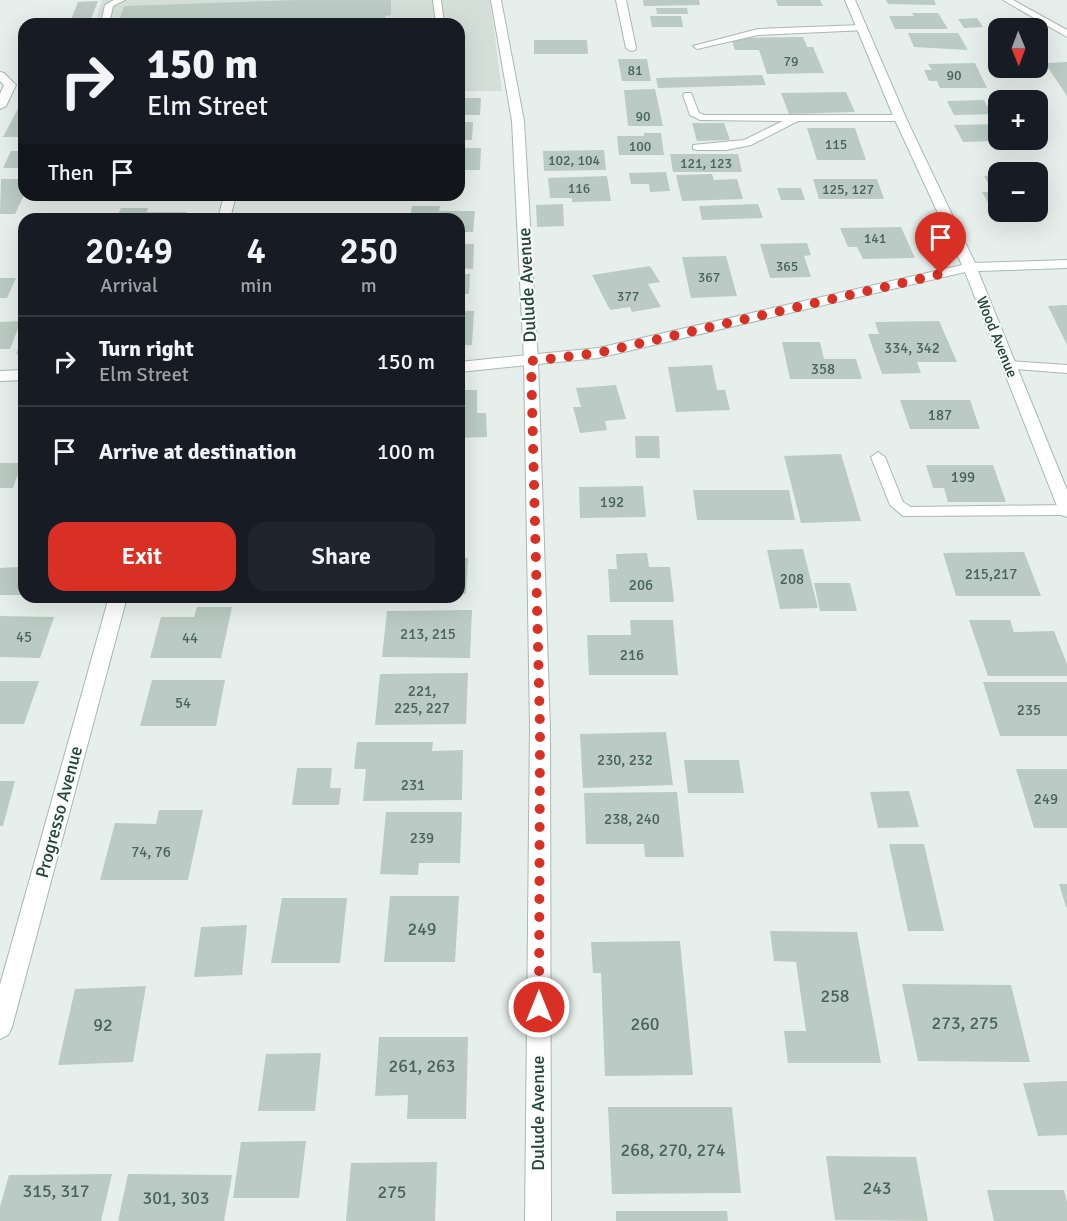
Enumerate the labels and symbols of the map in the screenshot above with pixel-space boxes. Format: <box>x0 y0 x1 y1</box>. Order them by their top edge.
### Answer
north arrow <box>988 18 1048 78</box>
house number: 79 <box>783 53 799 70</box>
house number: 81 <box>627 62 643 79</box>
house number: 90 <box>946 67 962 84</box>
house number: 90 <box>635 108 651 125</box>
house number: 115 <box>825 136 847 153</box>
house number: 100 <box>629 138 651 155</box>
house number: 102, 104 <box>548 152 601 169</box>
house number: 121, 123 <box>680 155 732 172</box>
house number: 116 <box>568 180 590 197</box>
house number: 125, 127 <box>822 181 874 198</box>
pin <box>915 212 966 274</box>
street label: Dulude Avenue <box>513 227 541 343</box>
house number: 141 <box>864 230 886 247</box>
house number: 365 <box>776 258 798 275</box>
house number: 367 <box>698 269 720 286</box>
house number: 377 <box>617 288 639 305</box>
street label: Wood Avenue <box>973 294 1021 380</box>
house number: 334, 342 <box>884 339 940 357</box>
house number: 358 <box>811 360 835 378</box>
house number: 187 <box>928 406 952 424</box>
house number: 199 <box>951 468 975 486</box>
house number: 192 <box>600 493 624 511</box>
house number: 215,217 <box>965 565 1017 583</box>
house number: 208 <box>780 570 804 588</box>
house number: 206 <box>629 576 653 594</box>
house number: 213, 215 <box>400 625 456 643</box>
house number: 45 <box>16 628 32 646</box>
house number: 44 <box>182 629 198 647</box>
house number: 216 <box>620 646 644 664</box>
house number: 221, 225, 227 <box>394 682 450 717</box>
house number: 54 <box>175 694 191 712</box>
house number: 235 <box>1017 701 1041 719</box>
street label: Progresso Avenue <box>31 744 87 880</box>
house number: 230, 232 <box>597 751 653 769</box>
house number: 231 <box>401 776 425 794</box>
house number: 249 <box>1034 790 1058 808</box>
house number: 238, 240 <box>604 810 660 828</box>
house number: 239 <box>410 829 434 847</box>
house number: 74, 76 <box>131 843 171 861</box>
house number: 249 <box>407 918 437 940</box>
position arrow <box>507 975 571 1039</box>
house number: 258 <box>820 985 850 1007</box>
house number: 273, 275 <box>931 1012 999 1034</box>
house number: 260 <box>630 1013 660 1035</box>
house number: 92 <box>93 1014 113 1036</box>
house number: 261, 263 <box>388 1055 456 1077</box>
street label: Dulude Avenue <box>527 1055 549 1171</box>
house number: 268, 270, 274 <box>620 1139 726 1161</box>
house number: 243 <box>862 1177 892 1199</box>
house number: 315, 317 <box>22 1180 90 1202</box>
house number: 275 <box>377 1181 407 1203</box>
house number: 301, 303 <box>142 1187 210 1209</box>

